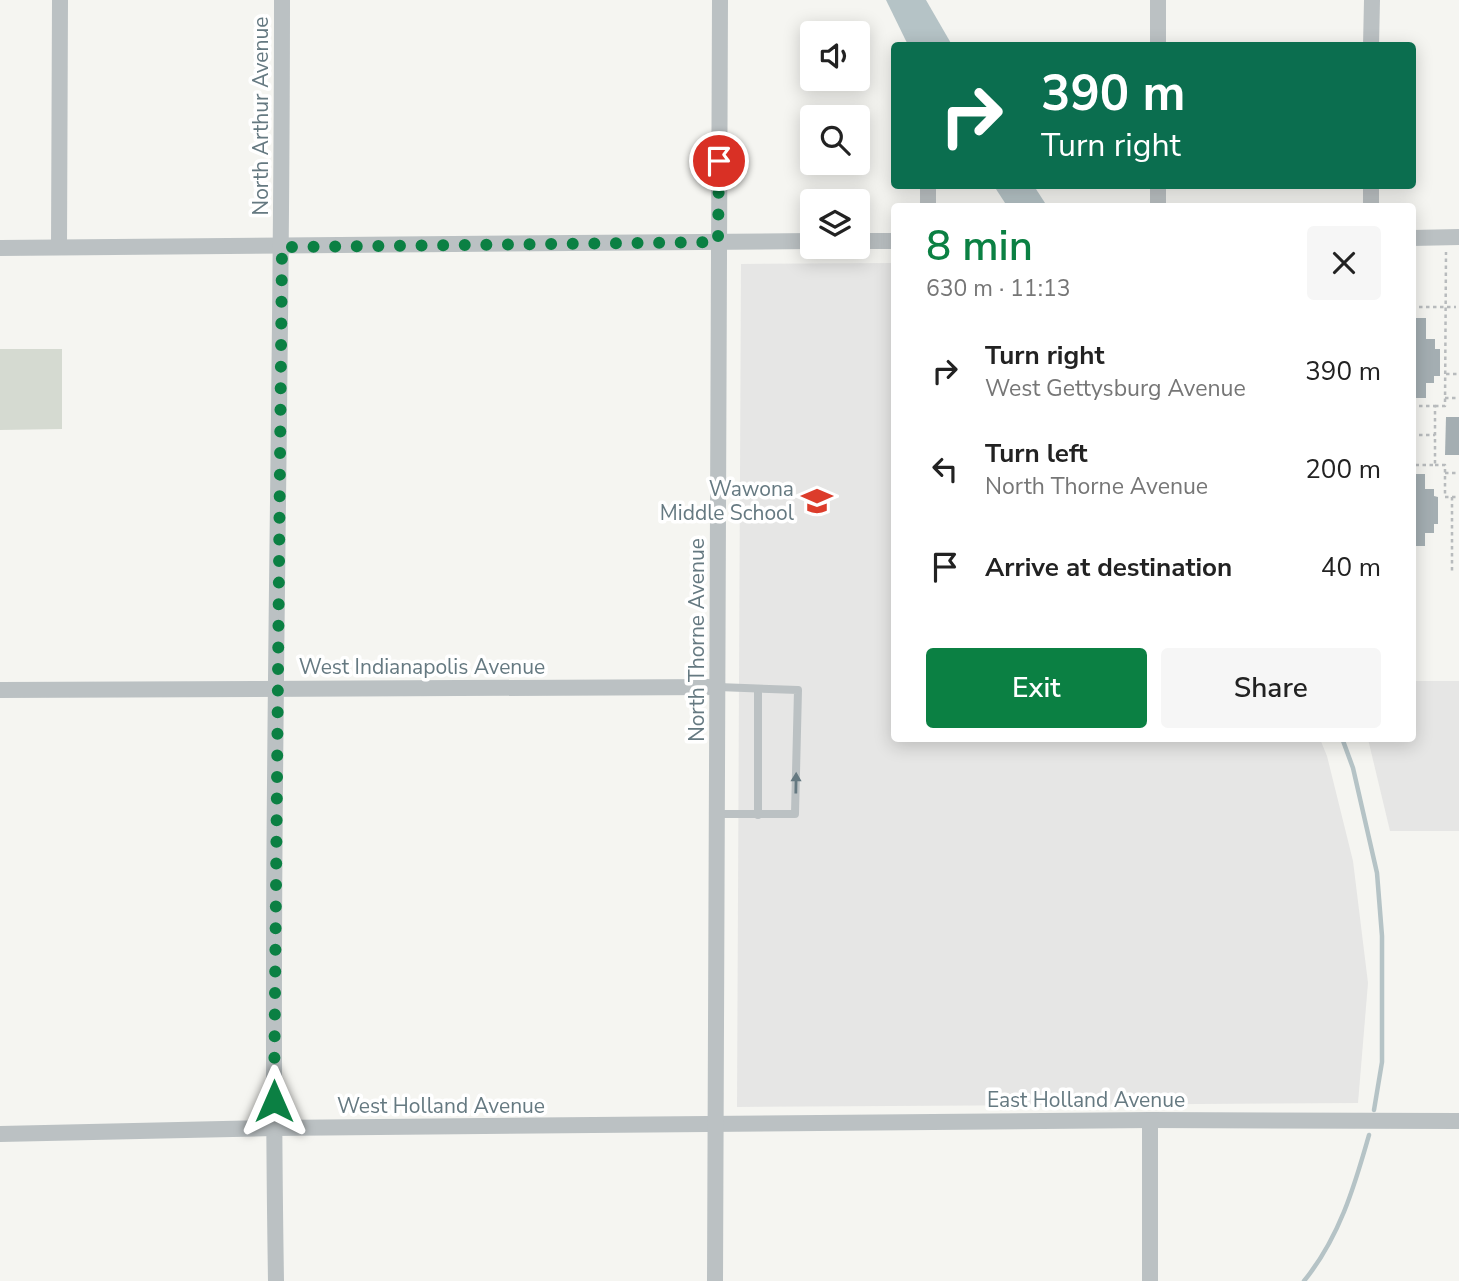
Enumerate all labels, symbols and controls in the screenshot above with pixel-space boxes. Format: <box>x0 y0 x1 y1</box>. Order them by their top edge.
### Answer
street label: North Arthur Avenue <box>247 17 275 215</box>
map controls <box>800 21 870 259</box>
button: sound <box>800 21 870 91</box>
text: 390 m <box>1041 60 1185 127</box>
icon: right <box>926 70 1017 161</box>
button: search <box>800 105 870 175</box>
text: Turn right <box>1041 124 1181 167</box>
pin <box>689 131 749 191</box>
icon: arrive <box>700 142 738 180</box>
button: layers <box>800 189 870 259</box>
text: 8 min <box>926 218 1033 275</box>
button: close <box>1307 226 1381 300</box>
text: 630 m · 11:13 <box>926 273 1071 304</box>
text: Turn right <box>985 338 1104 373</box>
icon: right <box>926 352 964 390</box>
text: 390 m <box>1305 354 1381 389</box>
text: West Gettysburg Avenue <box>985 373 1246 404</box>
text: Turn left <box>985 436 1088 471</box>
icon: left <box>926 450 964 488</box>
text: 200 m <box>1305 452 1381 487</box>
text: North Thorne Avenue <box>985 471 1208 502</box>
place label: Wawona Middle School <box>660 475 795 527</box>
school or university icon: Wawona Middle School <box>800 484 834 518</box>
street label: North Thorne Avenue <box>683 538 711 742</box>
icon: arrive <box>926 548 964 586</box>
text: Arrive at destination <box>985 550 1232 585</box>
text: 40 m <box>1321 550 1381 585</box>
button: Exit <box>926 648 1147 728</box>
button: Share <box>1161 648 1381 728</box>
street label: West Indianapolis Avenue <box>299 653 545 681</box>
one-way arrow <box>790 772 802 794</box>
position arrow <box>237 1064 311 1138</box>
street label: East Holland Avenue <box>987 1086 1185 1114</box>
street label: West Holland Avenue <box>337 1092 545 1120</box>

